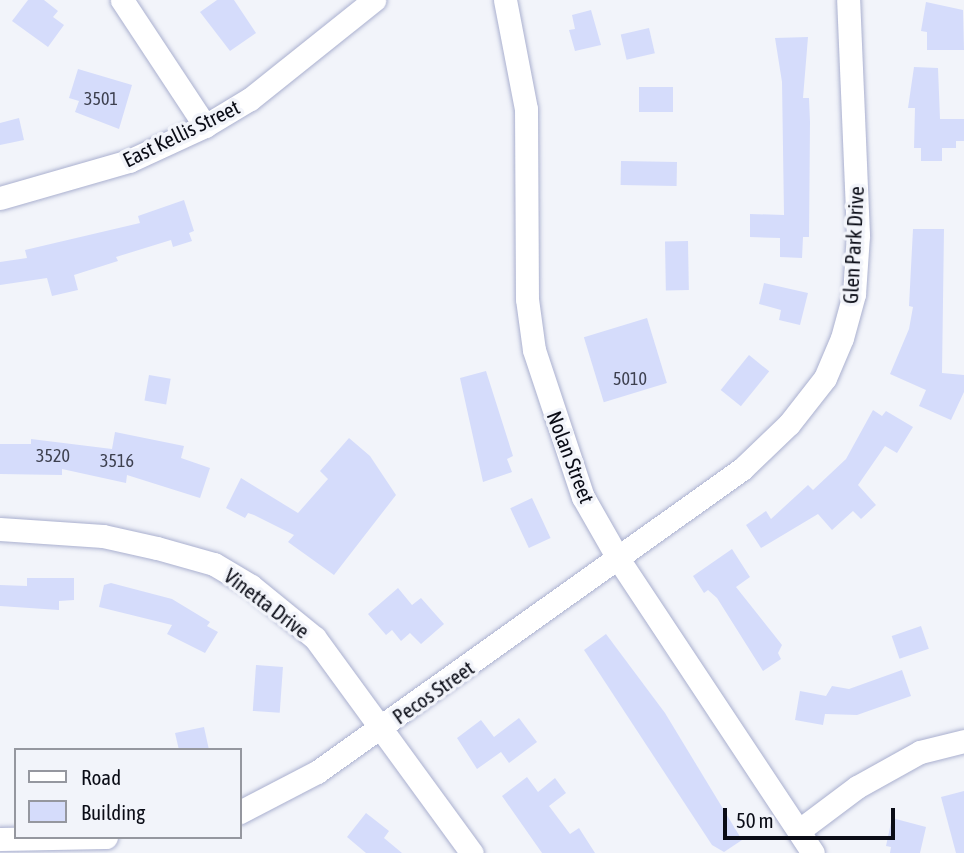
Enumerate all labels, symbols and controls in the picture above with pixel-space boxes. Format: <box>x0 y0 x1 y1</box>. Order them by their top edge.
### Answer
house number: 3501 <box>84 88 118 110</box>
street label: East Kellis Street <box>119 94 243 172</box>
street label: Glen Park Drive <box>837 186 869 304</box>
house number: 5010 <box>613 368 647 390</box>
street label: Nolan Street <box>542 407 600 507</box>
house number: 3520 <box>36 445 70 467</box>
house number: 3516 <box>100 450 134 472</box>
street label: Vinetta Drive <box>219 563 315 643</box>
street label: Pecos Street <box>387 655 479 729</box>
legend <box>14 748 242 839</box>
text: Road <box>81 765 121 789</box>
scale bar <box>726 794 898 838</box>
text: Building <box>81 800 145 824</box>
text: 50 m <box>736 808 774 832</box>

